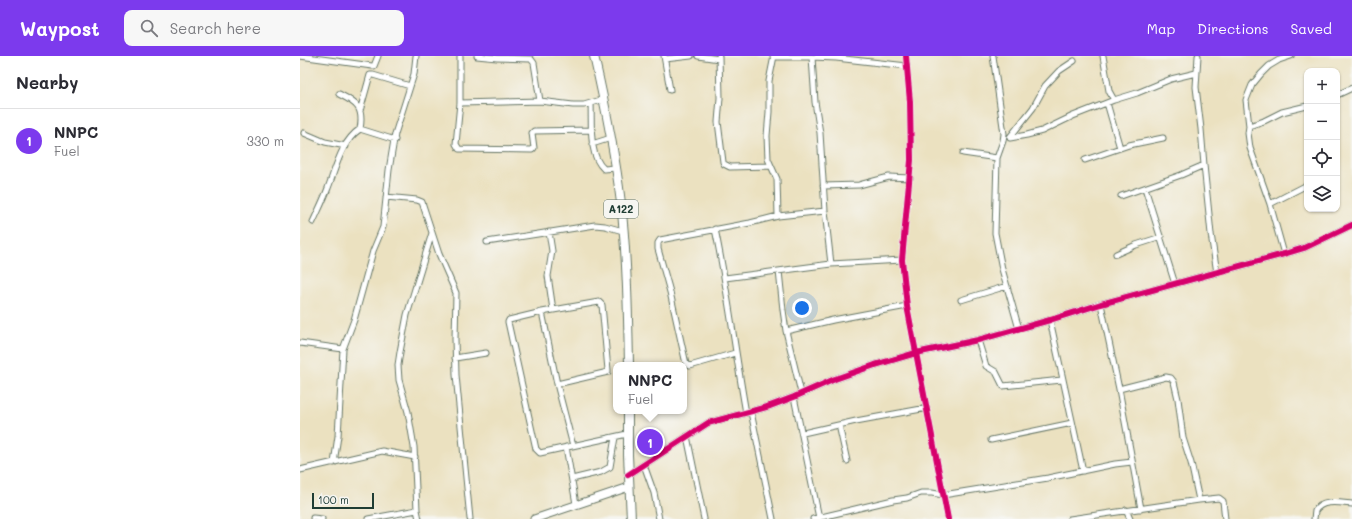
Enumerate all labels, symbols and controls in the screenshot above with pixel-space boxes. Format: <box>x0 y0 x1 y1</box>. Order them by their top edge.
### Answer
search box <box>124 10 404 46</box>
text: Waypost <box>20 16 100 41</box>
icon: search <box>138 17 160 39</box>
text: Search here <box>170 18 261 38</box>
text: Map <box>1147 19 1175 38</box>
text: Directions <box>1197 19 1268 38</box>
text: Saved <box>1290 19 1332 38</box>
map controls <box>1304 68 1340 212</box>
button: + <box>1304 68 1340 104</box>
text: Nearby <box>16 71 78 93</box>
button: − <box>1304 104 1340 140</box>
text: NNPC <box>54 122 98 142</box>
text: 1 <box>26 132 32 149</box>
text: 330 m <box>246 132 284 149</box>
button: locate <box>1304 140 1340 176</box>
text: Fuel <box>54 142 80 159</box>
button: layers <box>1304 176 1340 212</box>
road number: A122 <box>604 200 638 218</box>
your location <box>792 298 812 318</box>
popup <box>613 362 687 414</box>
text: NNPC <box>628 370 672 390</box>
text: Fuel <box>628 390 654 407</box>
pin: 1 <box>637 427 663 457</box>
scale bar <box>312 491 374 510</box>
text: 100 m <box>318 492 349 507</box>

